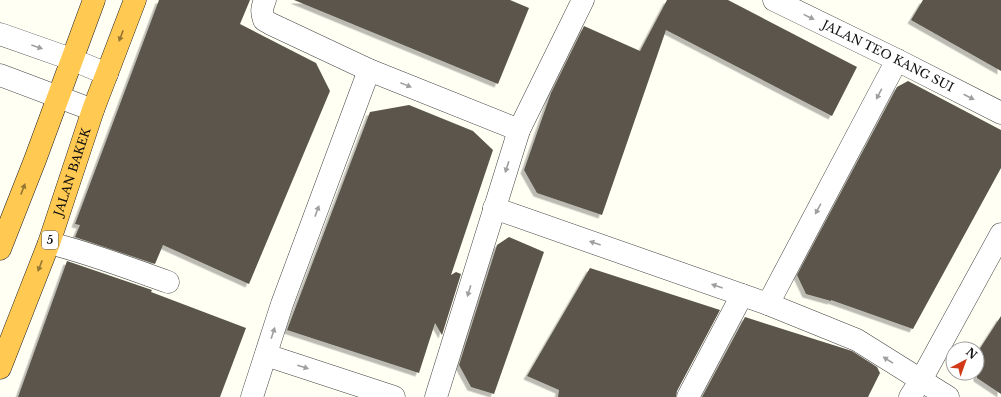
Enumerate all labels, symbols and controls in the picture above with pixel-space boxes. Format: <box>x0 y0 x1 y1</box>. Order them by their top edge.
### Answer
one-way arrow <box>804 14 815 20</box>
street label: JALAN TEO KANG SUI <box>818 16 956 95</box>
one-way arrow <box>118 31 124 43</box>
one-way arrow <box>31 44 43 50</box>
one-way arrow <box>400 82 412 88</box>
one-way arrow <box>876 88 882 100</box>
one-way arrow <box>963 93 975 100</box>
street label: JALAN BAKEK <box>50 125 94 220</box>
one-way arrow <box>504 161 510 173</box>
one-way arrow <box>21 182 27 194</box>
one-way arrow <box>815 203 821 215</box>
one-way arrow <box>314 205 320 217</box>
road number: 5 <box>42 231 58 249</box>
one-way arrow <box>588 240 600 246</box>
one-way arrow <box>37 260 43 272</box>
one-way arrow <box>711 283 723 289</box>
one-way arrow <box>466 285 472 297</box>
one-way arrow <box>270 327 276 339</box>
north arrow <box>945 341 985 381</box>
text: N <box>963 345 981 363</box>
one-way arrow <box>882 356 894 363</box>
one-way arrow <box>297 364 309 370</box>

